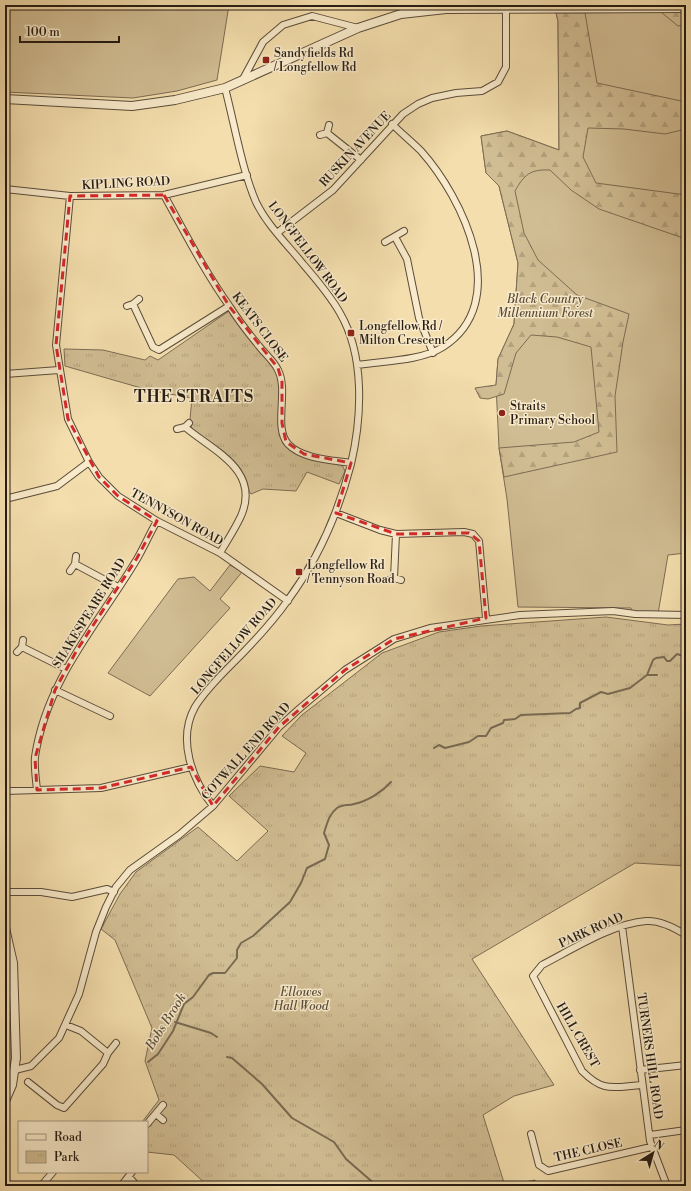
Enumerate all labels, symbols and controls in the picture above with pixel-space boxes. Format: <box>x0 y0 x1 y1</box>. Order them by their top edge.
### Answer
scale bar <box>20 18 119 44</box>
text: 100 m <box>26 25 60 40</box>
place label: Sandyfields Rd / Longfellow Rd <box>273 46 357 75</box>
marker: Sandyfields Rd / Longfellow Rd <box>261 55 271 65</box>
street label: RUSKIN AVENUE <box>316 108 394 190</box>
street label: KIPLING ROAD <box>81 174 171 193</box>
street label: LONGFELLOW ROAD <box>265 199 351 306</box>
street label: KEATS CLOSE <box>229 289 291 365</box>
park label: Black Country Millennium Forest <box>497 292 594 321</box>
place label: Longfellow Rd / Milton Crescent <box>359 319 447 348</box>
marker: Longfellow Rd / Milton Crescent <box>346 328 356 338</box>
district label: THE STRAITS <box>134 387 254 407</box>
place label: Straits Primary School <box>510 399 596 428</box>
marker: Straits Primary School <box>497 408 507 418</box>
street label: TENNYSON ROAD <box>128 486 226 549</box>
street label: SHAKESPEARE ROAD <box>49 555 129 671</box>
place label: Longfellow Rd / Tennyson Road <box>306 558 395 587</box>
marker: Longfellow Rd / Tennyson Road <box>294 567 304 577</box>
street label: LONGFELLOW ROAD <box>188 595 280 698</box>
street label: COTWALL END ROAD <box>199 700 294 803</box>
street label: PARK ROAD <box>556 909 626 951</box>
park label: Ellowes Hall Wood <box>272 985 330 1014</box>
water label: Bobs Brook <box>142 990 190 1054</box>
street label: TURNERS HILL ROAD <box>633 992 666 1120</box>
street label: HILL CREST <box>553 1000 602 1071</box>
legend <box>18 1121 148 1173</box>
text: Road <box>54 1130 82 1145</box>
north arrow <box>633 1133 673 1173</box>
street label: THE CLOSE <box>553 1135 624 1166</box>
text: N <box>651 1138 666 1154</box>
text: Park <box>54 1150 80 1165</box>

